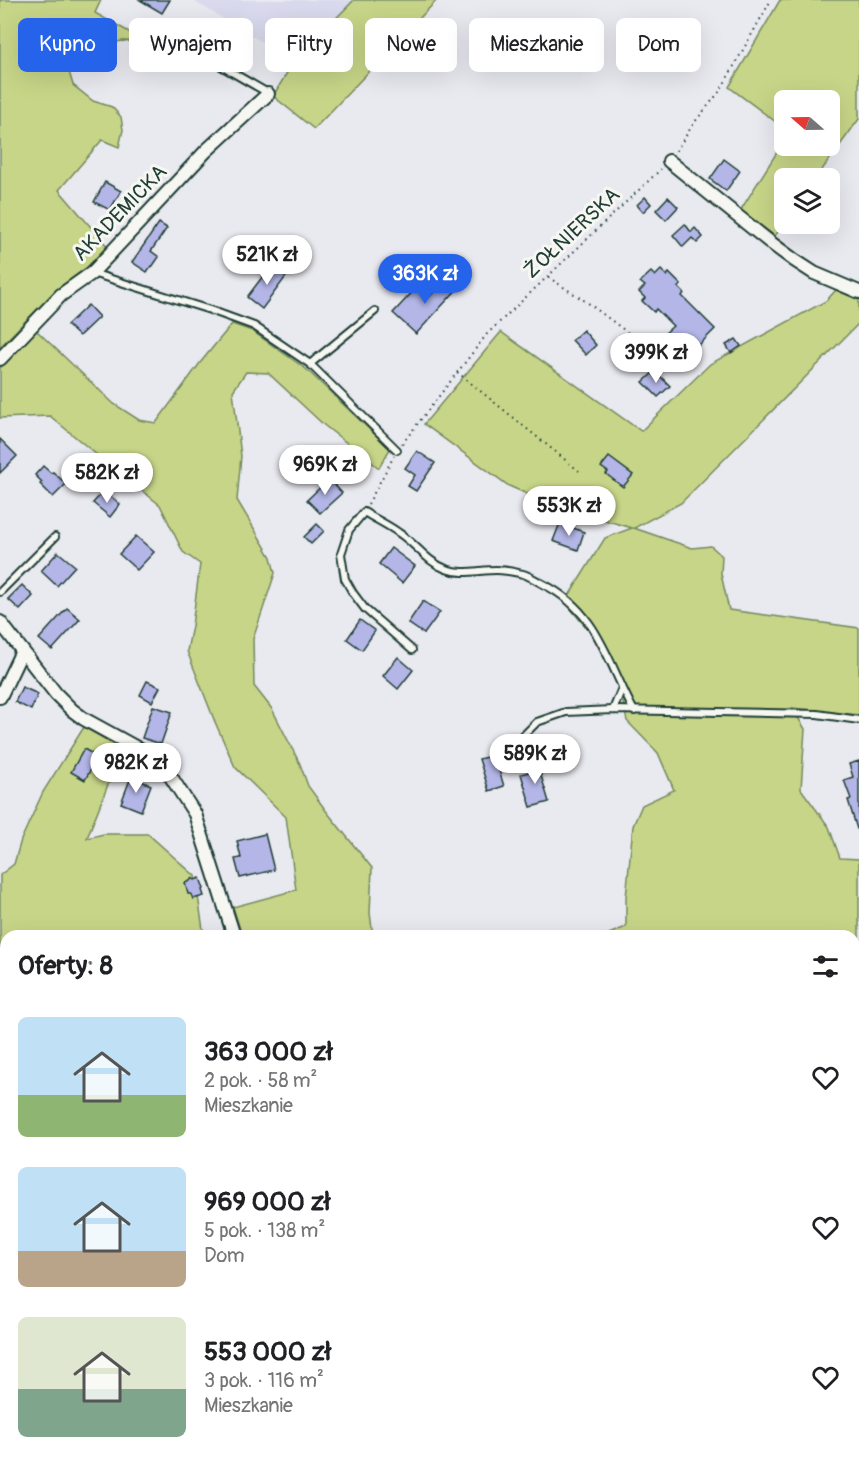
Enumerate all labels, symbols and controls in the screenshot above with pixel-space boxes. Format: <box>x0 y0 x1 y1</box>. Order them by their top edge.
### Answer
chip: Kupno <box>18 18 117 72</box>
chip: Wynajem <box>129 18 253 72</box>
chip: Filtry <box>265 18 353 72</box>
chip: Nowe <box>365 18 457 72</box>
chip: Mieszkanie <box>469 18 604 72</box>
chip: Dom <box>616 18 701 72</box>
north arrow <box>774 90 840 156</box>
map controls <box>774 90 840 234</box>
street label: AKADEMICKA <box>67 159 173 267</box>
button: layers <box>774 168 840 234</box>
street label: ŻOŁNIERSKA <box>518 182 626 284</box>
pin: 521K zł <box>212 235 322 286</box>
text: 521K zł <box>236 242 298 267</box>
pin: 363K zł <box>370 254 480 305</box>
text: 363K zł <box>392 261 458 286</box>
pin: 399K zł <box>601 333 711 384</box>
text: 399K zł <box>624 340 688 365</box>
pin: 969K zł <box>270 445 380 496</box>
text: 969K zł <box>293 452 357 477</box>
pin: 582K zł <box>52 453 162 504</box>
text: 582K zł <box>75 460 139 485</box>
pin: 553K zł <box>514 486 624 537</box>
text: 553K zł <box>537 493 601 518</box>
pin: 589K zł <box>480 734 590 785</box>
text: 589K zł <box>504 741 566 766</box>
pin: 982K zł <box>81 743 191 794</box>
text: 982K zł <box>104 750 168 775</box>
text: Oferty: 8 <box>18 950 113 982</box>
icon: filters <box>809 950 842 983</box>
text: 363 000 zł <box>204 1036 333 1068</box>
icon: home <box>66 1041 138 1113</box>
icon: heart <box>809 1061 842 1094</box>
text: 2 pok. · 58 m² <box>204 1068 317 1093</box>
text: Mieszkanie <box>204 1093 293 1118</box>
text: 969 000 zł <box>204 1186 330 1218</box>
icon: home <box>66 1191 138 1263</box>
icon: heart <box>809 1211 842 1244</box>
text: 5 pok. · 138 m² <box>204 1218 325 1243</box>
text: Dom <box>204 1243 244 1268</box>
text: 553 000 zł <box>204 1336 331 1368</box>
icon: home <box>66 1341 138 1413</box>
icon: heart <box>809 1361 842 1394</box>
text: 3 pok. · 116 m² <box>204 1368 324 1393</box>
text: Mieszkanie <box>204 1393 293 1418</box>

